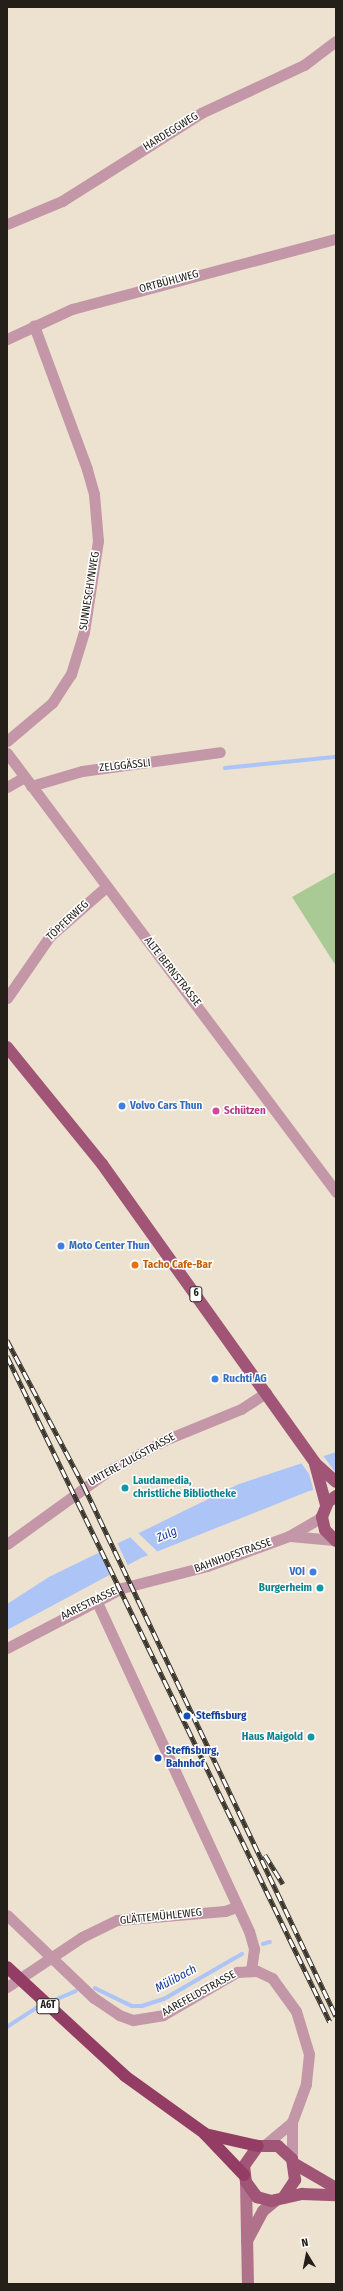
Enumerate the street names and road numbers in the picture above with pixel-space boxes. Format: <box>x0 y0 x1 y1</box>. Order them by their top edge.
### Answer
street label: HARDEGGWEG <box>141 110 201 154</box>
street label: ORTBÜHLWEG <box>138 268 200 296</box>
street label: SUNNESCHYNWEG <box>77 551 103 631</box>
street label: ZELGGÄSSLI <box>99 757 151 775</box>
street label: TÖPFERWEG <box>44 898 92 944</box>
street label: ALTE BERNSTRASSE <box>141 935 203 1009</box>
road number: 6 <box>189 1286 203 1302</box>
street label: UNTERE ZULGSTRASSE <box>86 1431 178 1489</box>
street label: BAHNHOFSTRASSE <box>193 1536 273 1576</box>
street label: AARESTRASSE <box>59 1585 119 1623</box>
street label: GLÄTTEMÜHLEWEG <box>119 1906 203 1928</box>
street label: AAREFELDSTRASSE <box>160 1968 238 2020</box>
road number: A6T <box>36 1998 60 2014</box>

